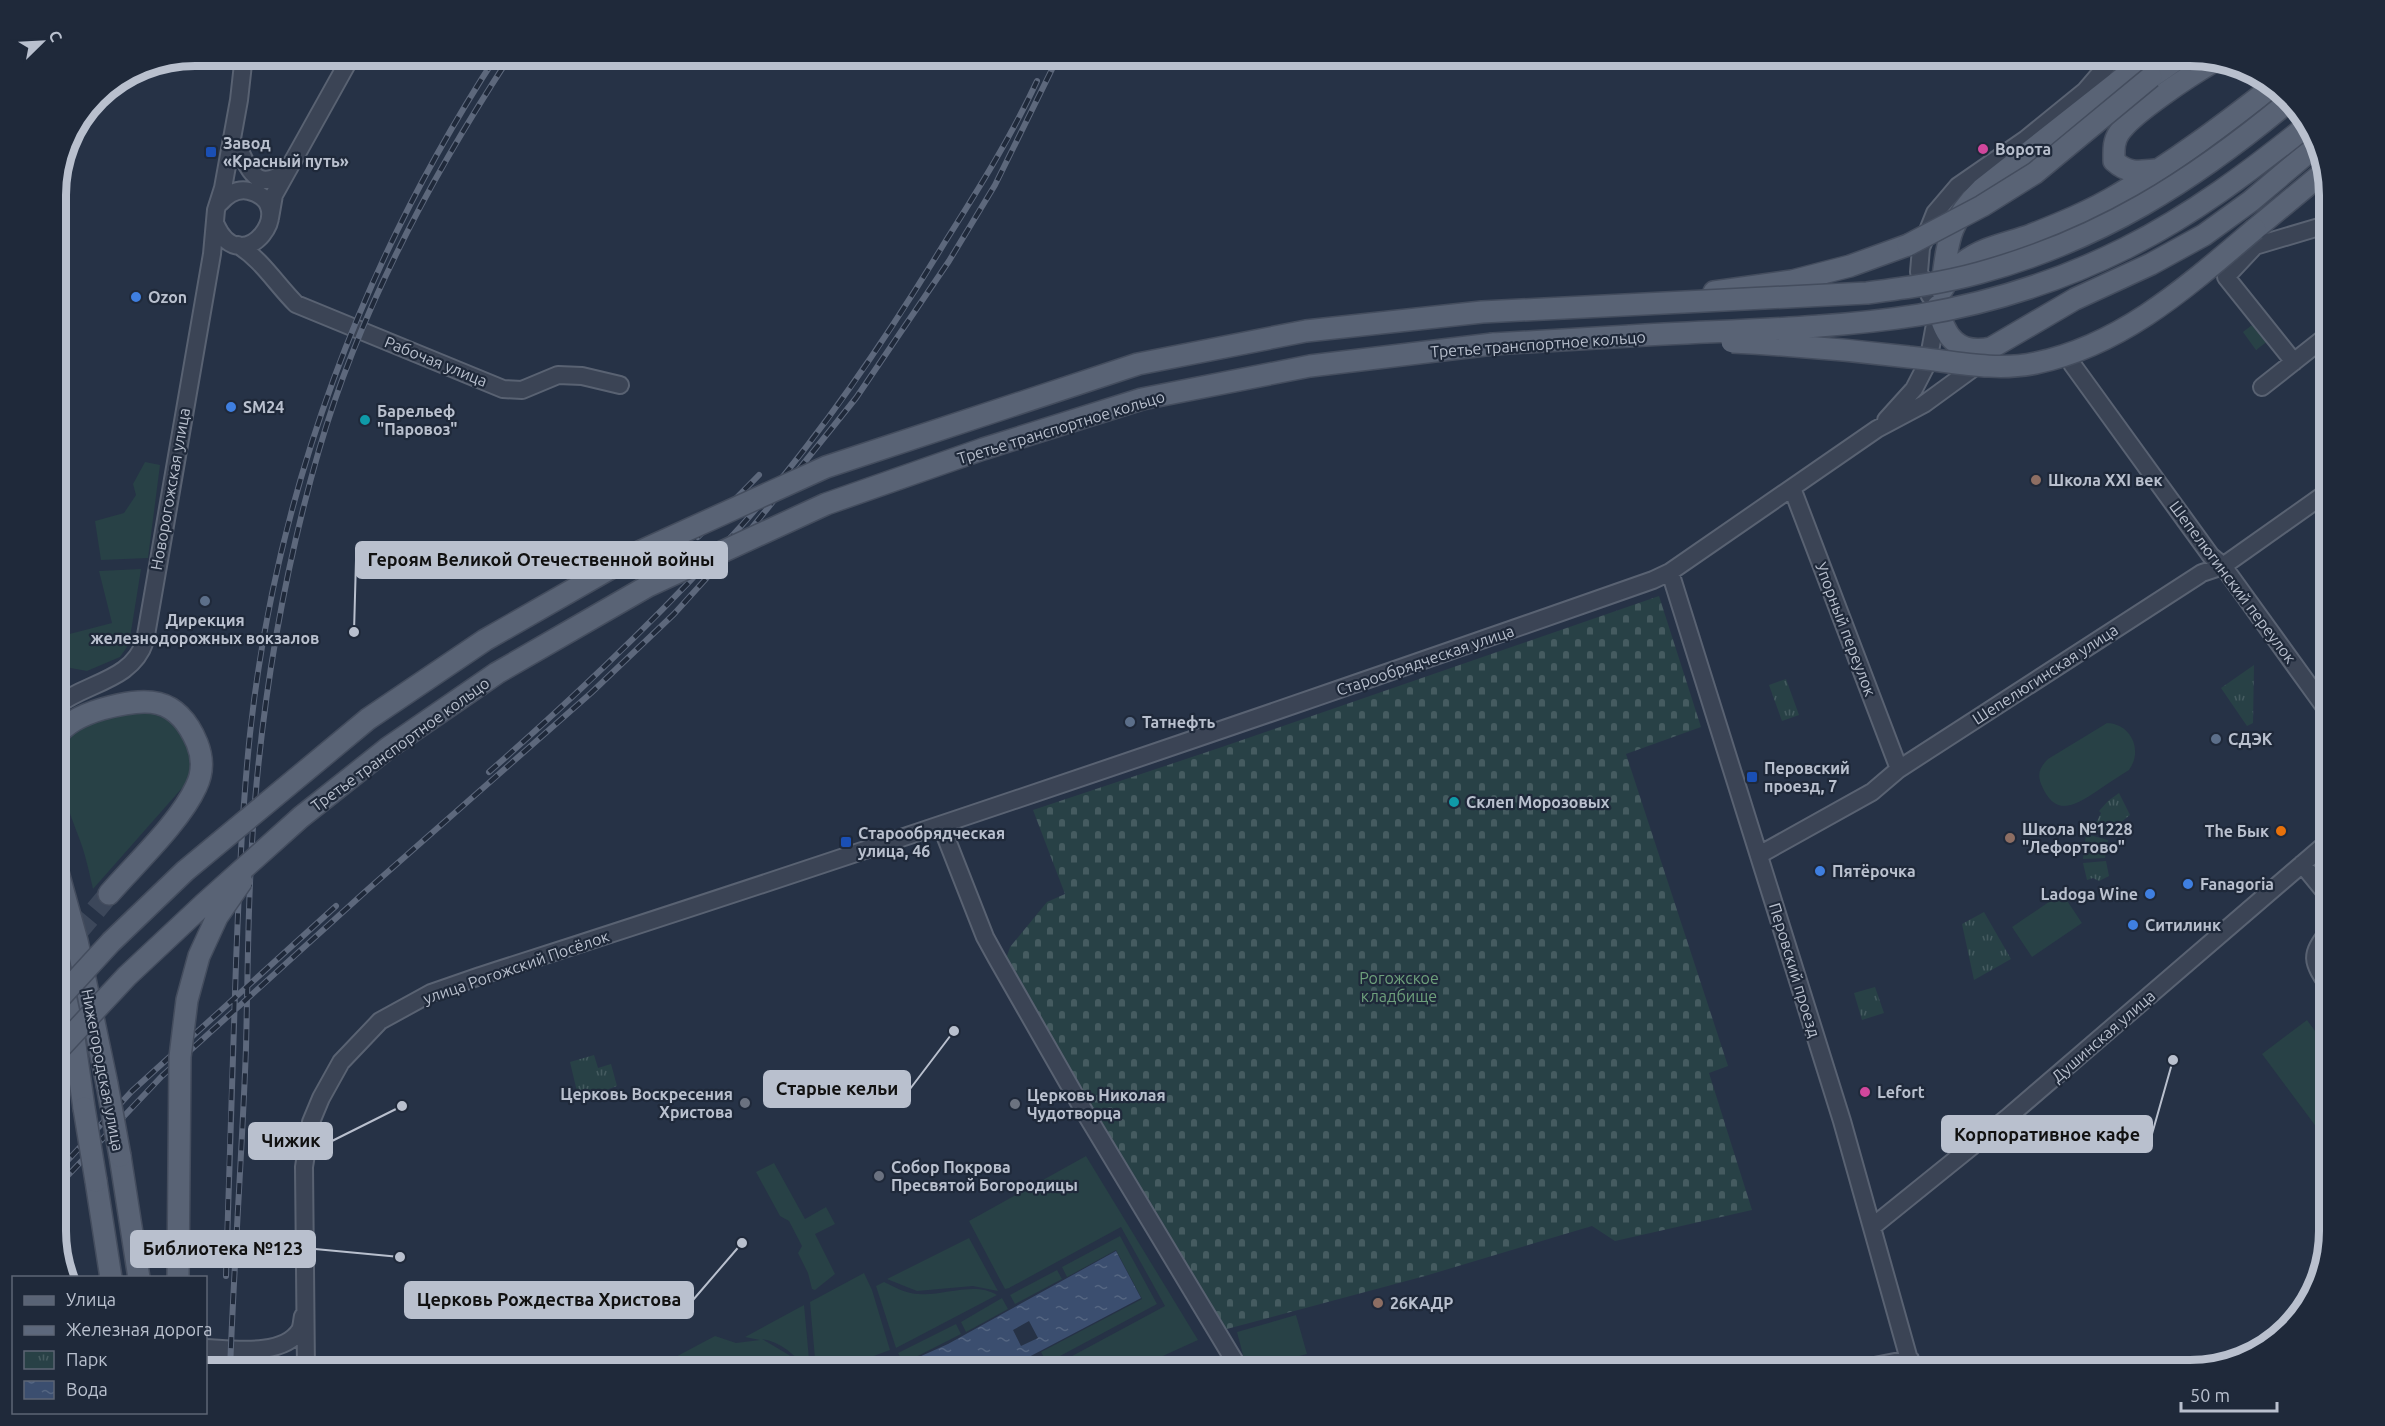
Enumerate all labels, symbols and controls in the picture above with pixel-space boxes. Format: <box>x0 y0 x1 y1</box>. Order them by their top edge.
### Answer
north arrow <box>12 12 72 72</box>
text: С <box>45 28 66 44</box>
place label: Завод «Красный путь» <box>223 134 349 170</box>
place label: Ворота <box>1995 140 2051 158</box>
marker: Ворота <box>1976 142 1990 156</box>
marker: Завод «Красный путь» <box>204 145 218 159</box>
place label: Ozon <box>148 288 187 306</box>
marker: Ozon <box>129 290 143 304</box>
street label: Третье транспортное кольцо <box>1430 327 1646 361</box>
street label: Рабочая улица <box>382 332 490 390</box>
street label: Третье транспортное кольцо <box>955 387 1167 467</box>
place label: SM24 <box>243 398 284 416</box>
marker: SM24 <box>224 400 238 414</box>
place label: Барельеф "Паровоз" <box>377 402 457 438</box>
street label: Новорогожская улица <box>147 406 193 572</box>
marker: Барельеф "Паровоз" <box>358 413 372 427</box>
place label: Школа XXI век <box>2048 471 2163 489</box>
marker: Школа XXI век <box>2029 473 2043 487</box>
street label: Шепелюгинский переулок <box>2166 497 2300 667</box>
callout: Героям Великой Отечественной войны <box>356 542 727 578</box>
text: Героям Великой Отечественной войны <box>367 549 715 569</box>
street label: Упорный переулок <box>1812 560 1880 698</box>
marker: Дирекция железнодорожных вокзалов <box>198 594 212 608</box>
place label: Дирекция железнодорожных вокзалов <box>91 611 319 647</box>
street label: Шепелюгинская улица <box>1969 620 2121 728</box>
street label: Старообрядческая улица <box>1334 621 1516 699</box>
street label: Третье транспортное кольцо <box>307 673 493 815</box>
place label: Татнефть <box>1142 713 1216 731</box>
marker: Татнефть <box>1123 715 1137 729</box>
place label: СДЭК <box>2228 730 2273 748</box>
marker: СДЭК <box>2209 732 2223 746</box>
place label: Перовский проезд, 7 <box>1764 759 1850 795</box>
marker: Перовский проезд, 7 <box>1745 770 1759 784</box>
place label: Склеп Морозовых <box>1466 793 1610 811</box>
marker: Склеп Морозовых <box>1447 795 1461 809</box>
place label: Школа №1228 "Лефортово" <box>2022 820 2133 856</box>
place label: The Бык <box>2205 822 2269 840</box>
place label: Старообрядческая улица, 46 <box>858 824 1005 860</box>
marker: The Бык <box>2274 824 2288 838</box>
marker: Школа №1228 "Лефортово" <box>2003 831 2017 845</box>
marker: Старообрядческая улица, 46 <box>839 835 853 849</box>
place label: Пятёрочка <box>1832 862 1916 880</box>
marker: Пятёрочка <box>1813 864 1827 878</box>
place label: Fanagoria <box>2200 875 2274 893</box>
marker: Fanagoria <box>2181 877 2195 891</box>
place label: Ladoga Wine <box>2041 885 2138 903</box>
marker: Ladoga Wine <box>2143 887 2157 901</box>
street label: Перовский проезд <box>1766 901 1824 1039</box>
place label: Ситилинк <box>2145 916 2221 934</box>
marker: Ситилинк <box>2126 918 2140 932</box>
street label: улица Рогожский Посёлок <box>421 927 611 1007</box>
park label: Рогожское кладбище <box>1359 969 1439 1005</box>
street label: Душинская улица <box>2048 986 2158 1086</box>
street label: Нижегородская улица <box>78 987 128 1153</box>
callout: Старые кельи <box>764 1071 910 1107</box>
text: Старые кельи <box>776 1078 898 1098</box>
place label: Lefort <box>1877 1083 1925 1101</box>
place label: Церковь Воскресения Христова <box>560 1085 733 1121</box>
marker: Lefort <box>1858 1085 1872 1099</box>
place label: Церковь Николая Чудотворца <box>1027 1086 1166 1122</box>
marker: Церковь Воскресения Христова <box>738 1096 752 1110</box>
marker: Церковь Николая Чудотворца <box>1008 1097 1022 1111</box>
callout: Корпоративное кафе <box>1942 1116 2152 1152</box>
callout: Чижик <box>249 1123 332 1159</box>
text: Корпоративное кафе <box>1954 1124 2140 1144</box>
text: Чижик <box>261 1130 321 1150</box>
place label: Собор Покрова Пресвятой Богородицы <box>891 1158 1078 1194</box>
marker: Собор Покрова Пресвятой Богородицы <box>872 1169 886 1183</box>
callout: Библиотека №123 <box>131 1231 315 1267</box>
text: Библиотека №123 <box>143 1238 303 1258</box>
legend <box>12 1276 207 1414</box>
callout: Церковь Рождества Христова <box>405 1282 693 1318</box>
text: Улица <box>66 1289 116 1309</box>
text: Церковь Рождества Христова <box>417 1289 681 1309</box>
place label: 26КАДР <box>1390 1294 1453 1312</box>
marker: 26КАДР <box>1371 1296 1385 1310</box>
text: Железная дорога <box>66 1319 213 1339</box>
text: Парк <box>66 1349 107 1369</box>
scale bar <box>2181 1375 2277 1413</box>
text: Вода <box>66 1379 108 1399</box>
text: 50 m <box>2190 1385 2230 1405</box>

